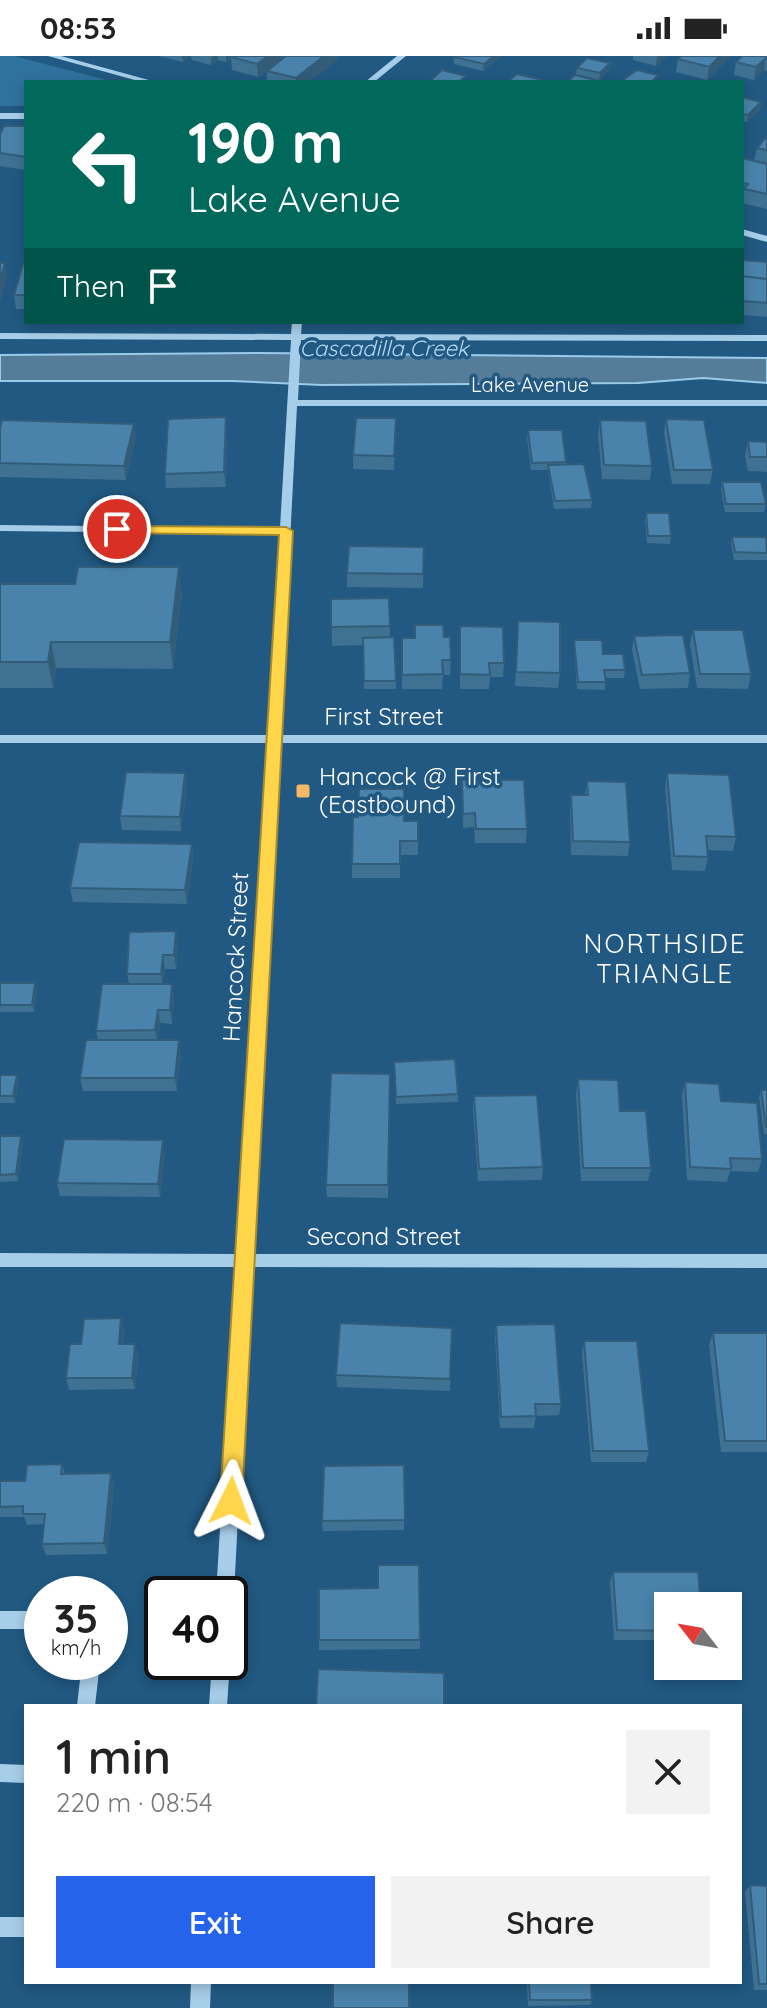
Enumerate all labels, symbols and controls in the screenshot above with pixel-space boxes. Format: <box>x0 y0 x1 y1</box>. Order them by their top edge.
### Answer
text: 08:53 <box>40 9 116 47</box>
text: 190 m <box>188 107 343 177</box>
icon: left <box>56 112 160 216</box>
text: Lake Avenue <box>188 176 401 221</box>
icon: arrive <box>141 264 185 308</box>
text: Then <box>56 267 125 305</box>
water label: Cascadilla Creek <box>299 334 471 362</box>
street label: Lake Avenue <box>471 372 589 397</box>
pin <box>83 495 151 563</box>
icon: arrive <box>95 507 139 551</box>
street label: First Street <box>324 701 444 731</box>
place label: Hancock @ First (Eastbound) <box>319 761 501 819</box>
marker: Hancock @ First (Eastbound) <box>294 782 312 800</box>
street label: Hancock Street <box>216 871 254 1043</box>
district label: NORTHSIDE TRIANGLE <box>584 927 746 990</box>
street label: Second Street <box>307 1221 461 1251</box>
position arrow <box>189 1459 273 1543</box>
speed limit sign: 40 <box>144 1576 248 1680</box>
north arrow <box>654 1592 742 1680</box>
map controls <box>654 1592 742 1680</box>
text: 35 <box>54 1593 98 1643</box>
text: km/h <box>51 1635 101 1660</box>
text: 1 min <box>56 1726 171 1786</box>
button: close <box>626 1730 710 1814</box>
text: 220 m · 08:54 <box>56 1786 213 1819</box>
button: Exit <box>56 1876 375 1968</box>
button: Share <box>391 1876 710 1968</box>

